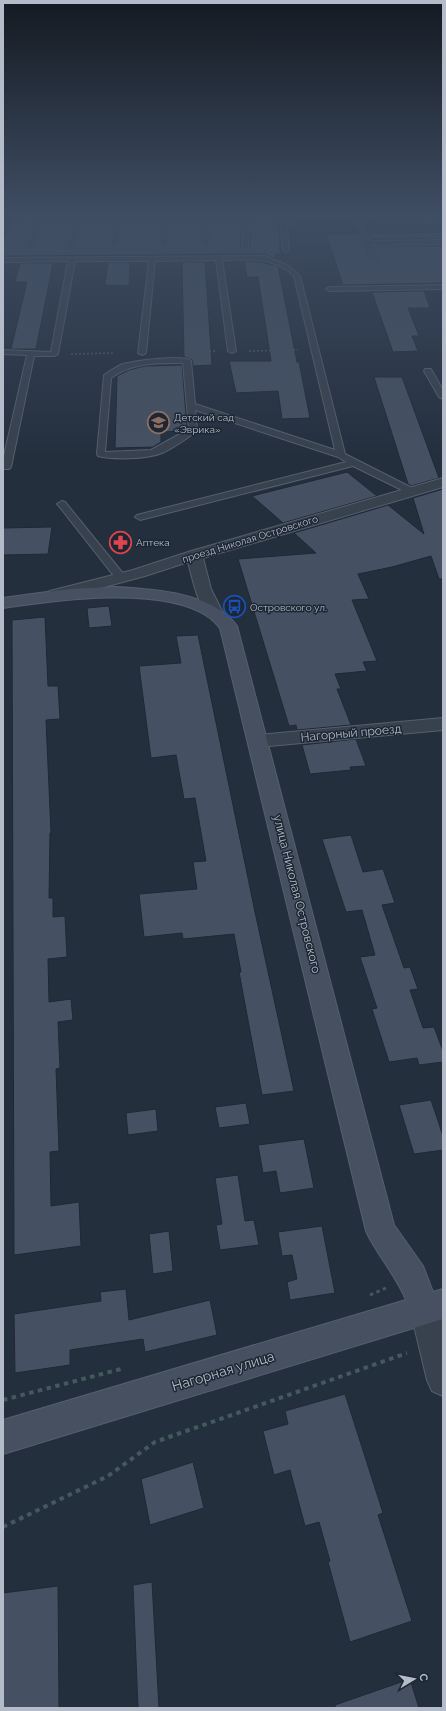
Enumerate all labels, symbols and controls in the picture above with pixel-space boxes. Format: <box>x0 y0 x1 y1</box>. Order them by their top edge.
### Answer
school or university icon: Детский сад «Эврика» <box>146 410 172 436</box>
place label: Детский сад «Эврика» <box>174 412 234 435</box>
street label: проезд Николая Островского <box>181 513 319 565</box>
pharmacy icon: Аптека <box>107 529 133 555</box>
place label: Аптека <box>136 537 170 548</box>
bus stop icon: Островского ул. <box>222 594 248 620</box>
place label: Островского ул. <box>250 602 327 613</box>
street label: Нагорный проезд <box>300 722 402 744</box>
street label: улица Николая Островского <box>271 813 323 975</box>
street label: Нагорная улица <box>170 1348 276 1394</box>
north arrow <box>394 1659 434 1699</box>
text: С <box>416 1673 430 1683</box>

